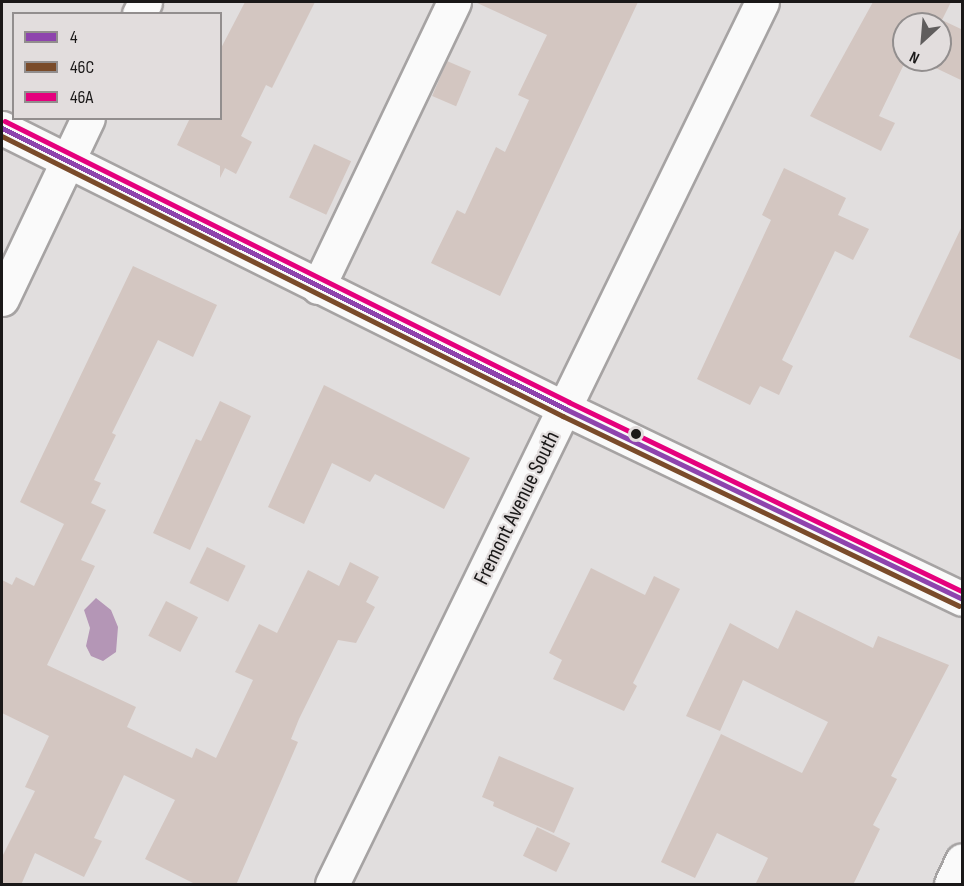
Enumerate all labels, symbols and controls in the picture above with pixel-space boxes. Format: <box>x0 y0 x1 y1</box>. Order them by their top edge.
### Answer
legend <box>12 12 222 120</box>
north arrow <box>892 12 952 72</box>
text: 4 <box>70 27 78 48</box>
text: N <box>907 46 923 67</box>
text: 46C <box>70 57 94 78</box>
text: 46A <box>70 87 93 108</box>
street label: Fremont Avenue South <box>468 427 566 589</box>
unlabelled marker <box>630 428 642 440</box>

